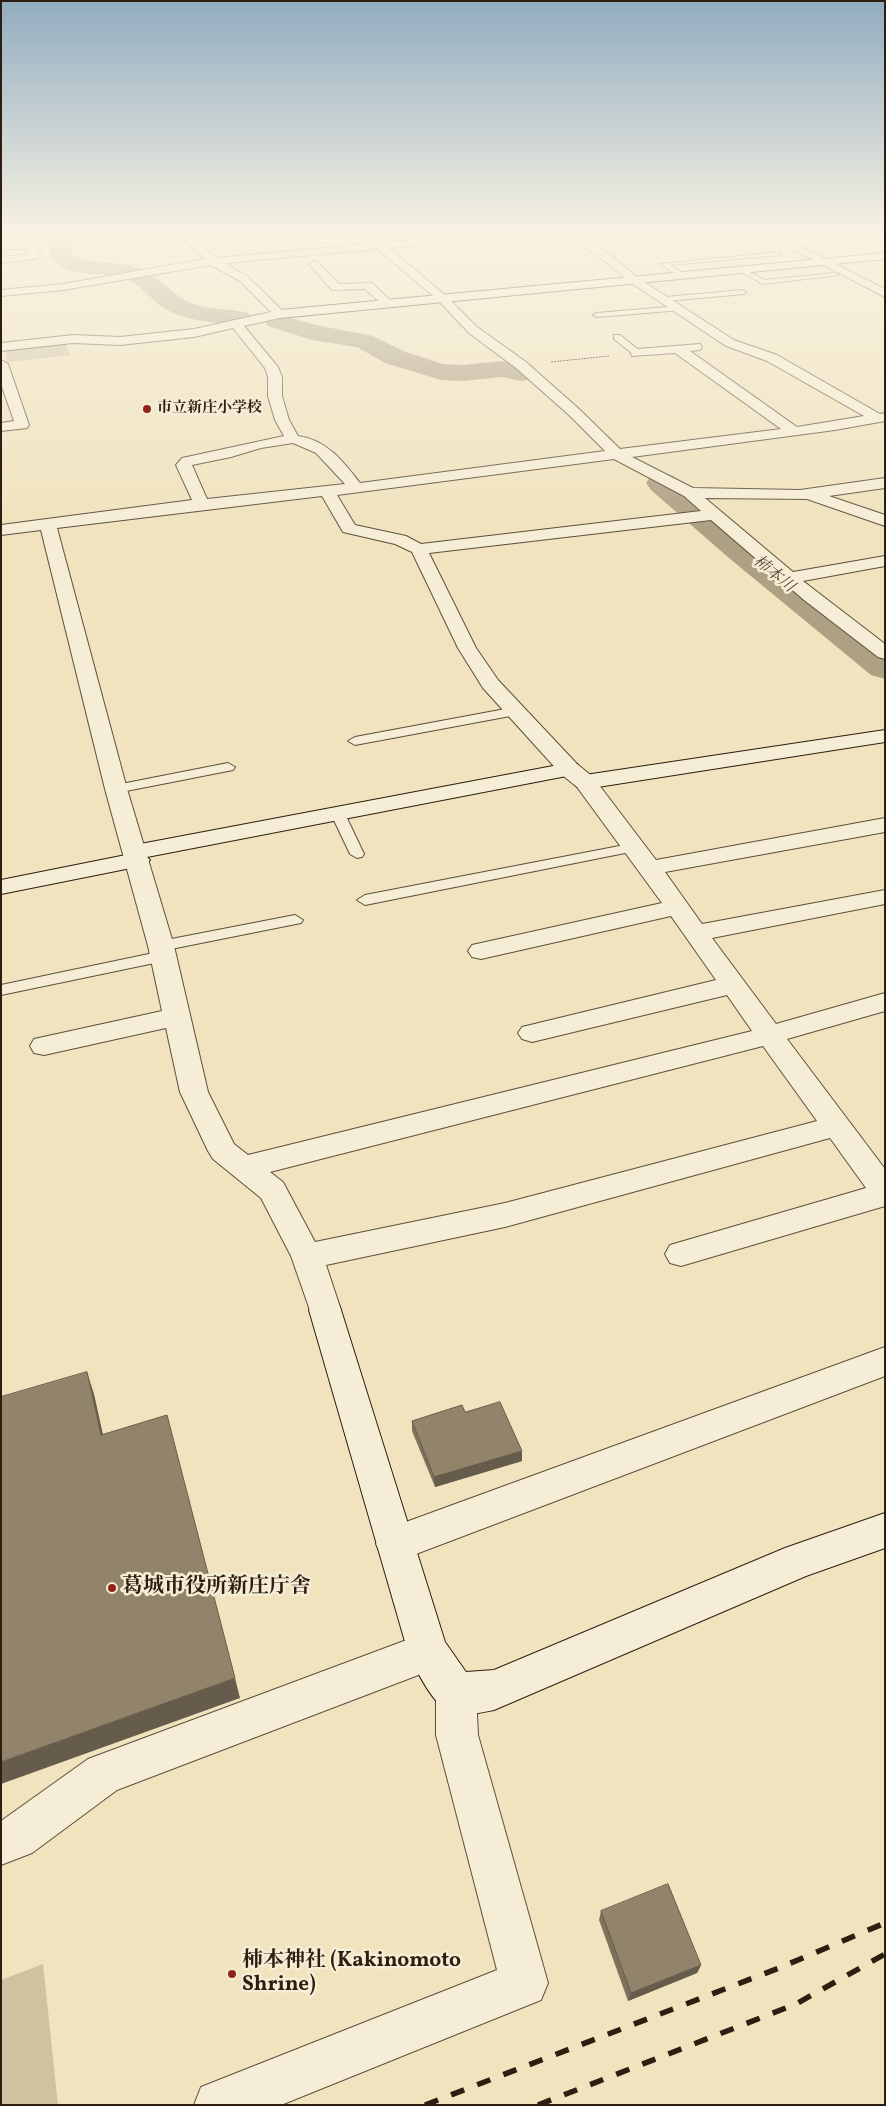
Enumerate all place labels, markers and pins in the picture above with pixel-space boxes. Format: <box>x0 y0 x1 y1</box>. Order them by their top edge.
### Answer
place label: 市立新庄小学校 <box>157 400 262 418</box>
marker: 市立新庄小学校 <box>141 403 153 415</box>
place label: 葛城市役所新庄庁舎 <box>122 1575 311 1601</box>
marker: 葛城市役所新庄庁舎 <box>106 1582 118 1594</box>
place label: 柿本神社 (Kakinomoto Shrine) <box>242 1949 461 1999</box>
marker: 柿本神社 (Kakinomoto Shrine) <box>226 1968 238 1980</box>

